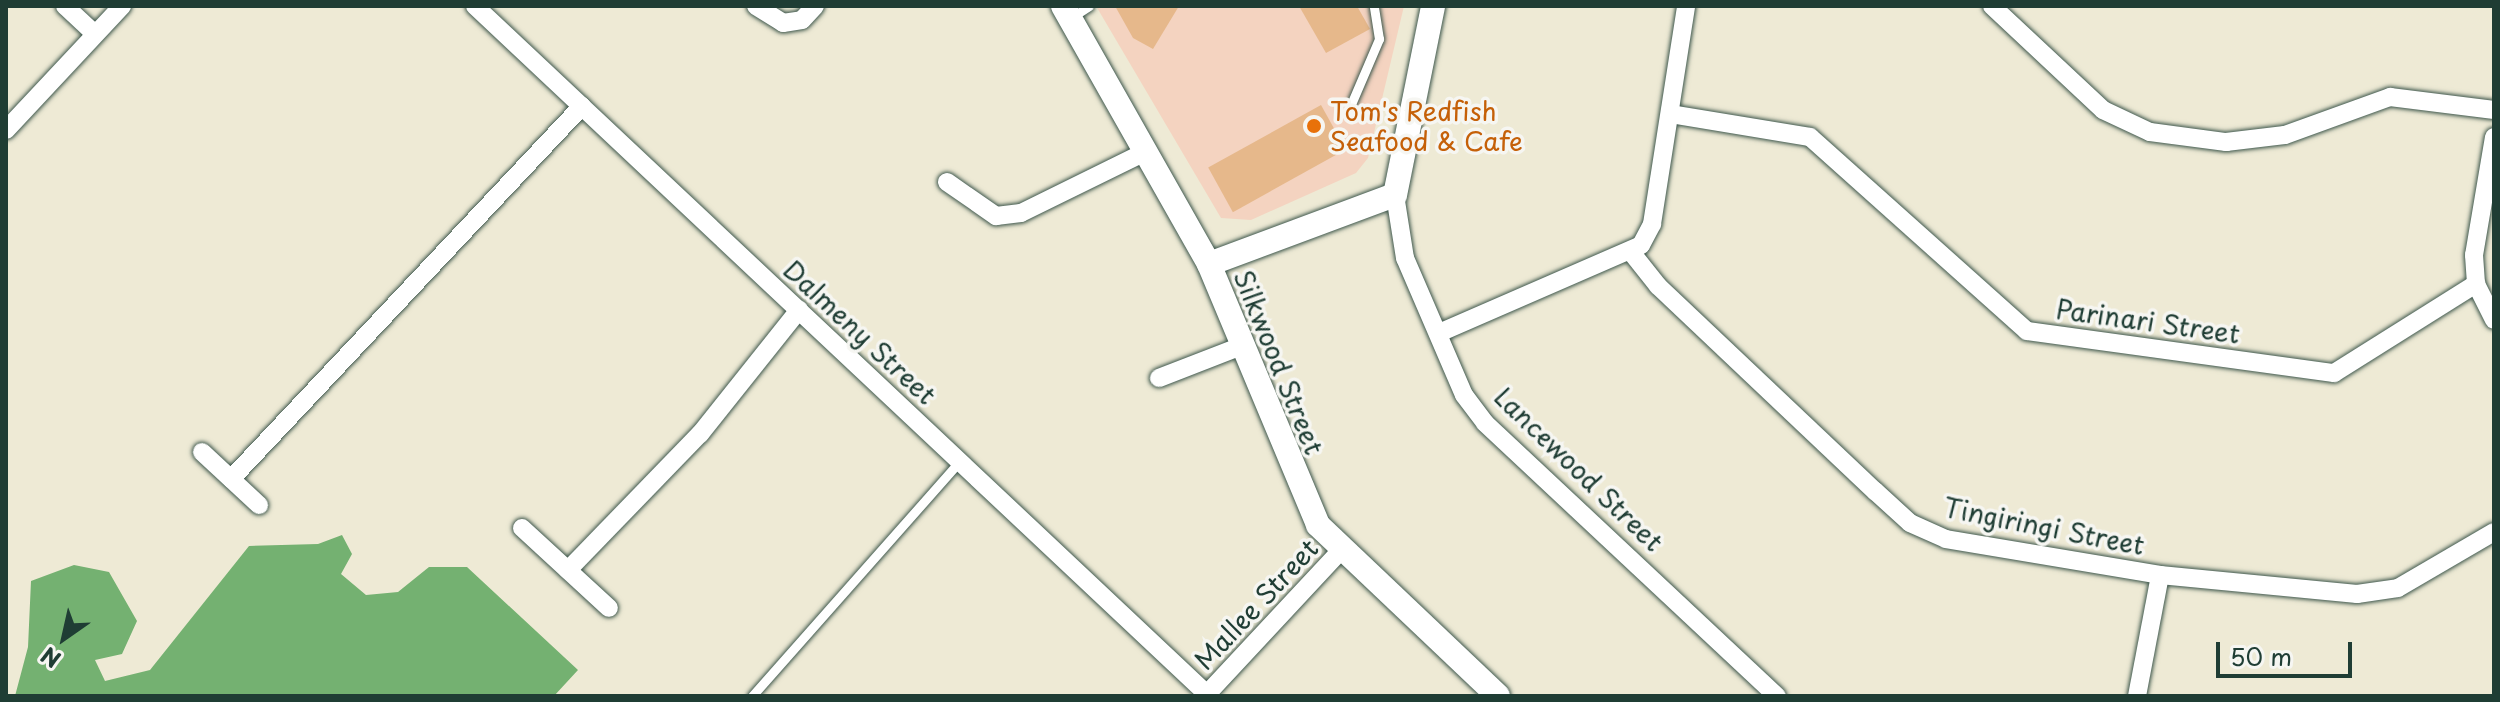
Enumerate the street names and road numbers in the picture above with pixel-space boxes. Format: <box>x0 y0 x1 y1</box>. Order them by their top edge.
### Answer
street label: Dalmeny Street <box>778 254 942 410</box>
street label: Silkwood Street <box>1228 265 1330 459</box>
street label: Parinari Street <box>2054 293 2242 349</box>
street label: Lancewood Street <box>1489 381 1669 557</box>
street label: Tingiringi Street <box>1941 491 2147 561</box>
street label: Mallee Street <box>1187 532 1325 676</box>

